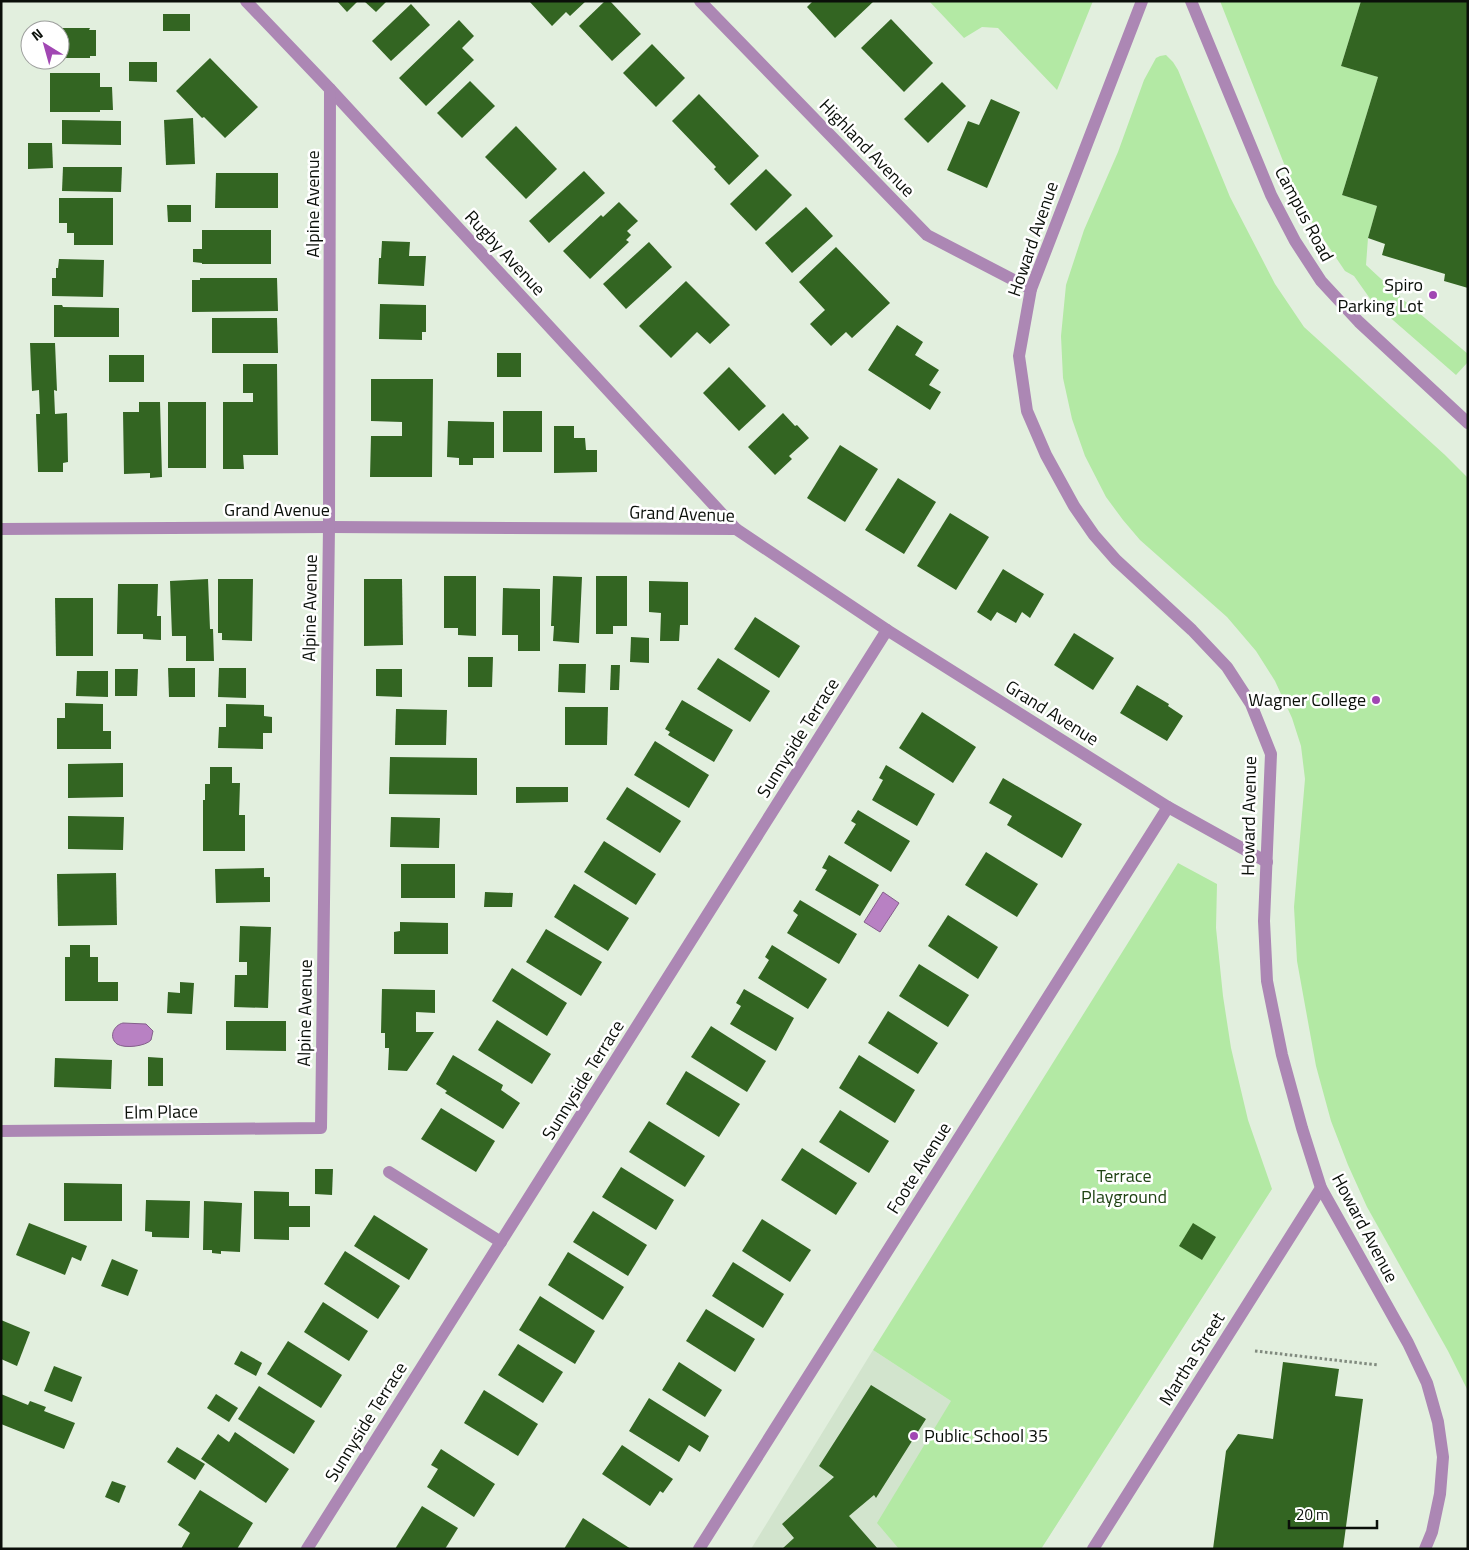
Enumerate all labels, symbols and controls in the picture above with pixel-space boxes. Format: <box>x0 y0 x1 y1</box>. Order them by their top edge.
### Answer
north arrow <box>20 20 70 70</box>
text: N <box>27 23 47 46</box>
street label: Highland Avenue <box>813 92 921 203</box>
street label: Alpine Avenue <box>299 150 326 258</box>
street label: Campus Road <box>1268 161 1341 266</box>
street label: Howard Avenue <box>1000 178 1065 300</box>
street label: Rugby Avenue <box>459 204 552 301</box>
place label: Spiro Parking Lot <box>1337 271 1424 319</box>
marker: Spiro Parking Lot <box>1427 289 1439 301</box>
street label: Grand Avenue <box>224 496 330 523</box>
street label: Grand Avenue <box>629 498 735 529</box>
street label: Alpine Avenue <box>295 554 324 662</box>
street label: Sunnyside Terrace <box>750 672 845 803</box>
street label: Grand Avenue <box>1000 673 1104 752</box>
place label: Wagner College <box>1248 686 1366 713</box>
marker: Wagner College <box>1370 694 1382 706</box>
street label: Howard Avenue <box>1234 756 1263 876</box>
street label: Alpine Avenue <box>290 959 319 1067</box>
street label: Sunnyside Terrace <box>535 1014 630 1145</box>
street label: Elm Place <box>124 1097 198 1126</box>
street label: Foote Avenue <box>880 1117 958 1219</box>
park label: Terrace Playground <box>1081 1162 1167 1210</box>
street label: Howard Avenue <box>1325 1168 1406 1287</box>
street label: Martha Street <box>1152 1306 1231 1411</box>
street label: Sunnyside Terrace <box>318 1356 413 1487</box>
place label: Public School 35 <box>924 1422 1048 1449</box>
marker: Public School 35 <box>908 1430 920 1442</box>
scale bar <box>1289 1498 1376 1530</box>
text: 20 m <box>1296 1503 1329 1526</box>

